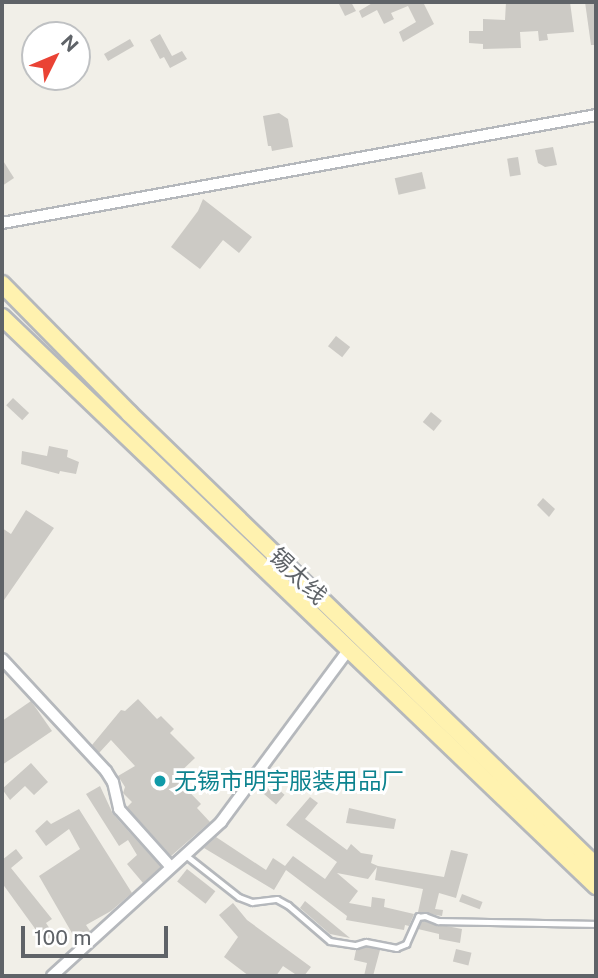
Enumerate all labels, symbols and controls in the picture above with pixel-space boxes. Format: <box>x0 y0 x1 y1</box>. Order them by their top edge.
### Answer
north arrow <box>21 21 91 91</box>
text: N <box>57 30 83 56</box>
street label: 锡太线 <box>264 542 332 610</box>
place label: 无锡市明宇服装用品厂 <box>174 767 404 795</box>
marker: 无锡市明宇服装用品厂 <box>152 773 168 789</box>
scale bar <box>24 912 172 956</box>
text: 100 m <box>34 925 91 950</box>

